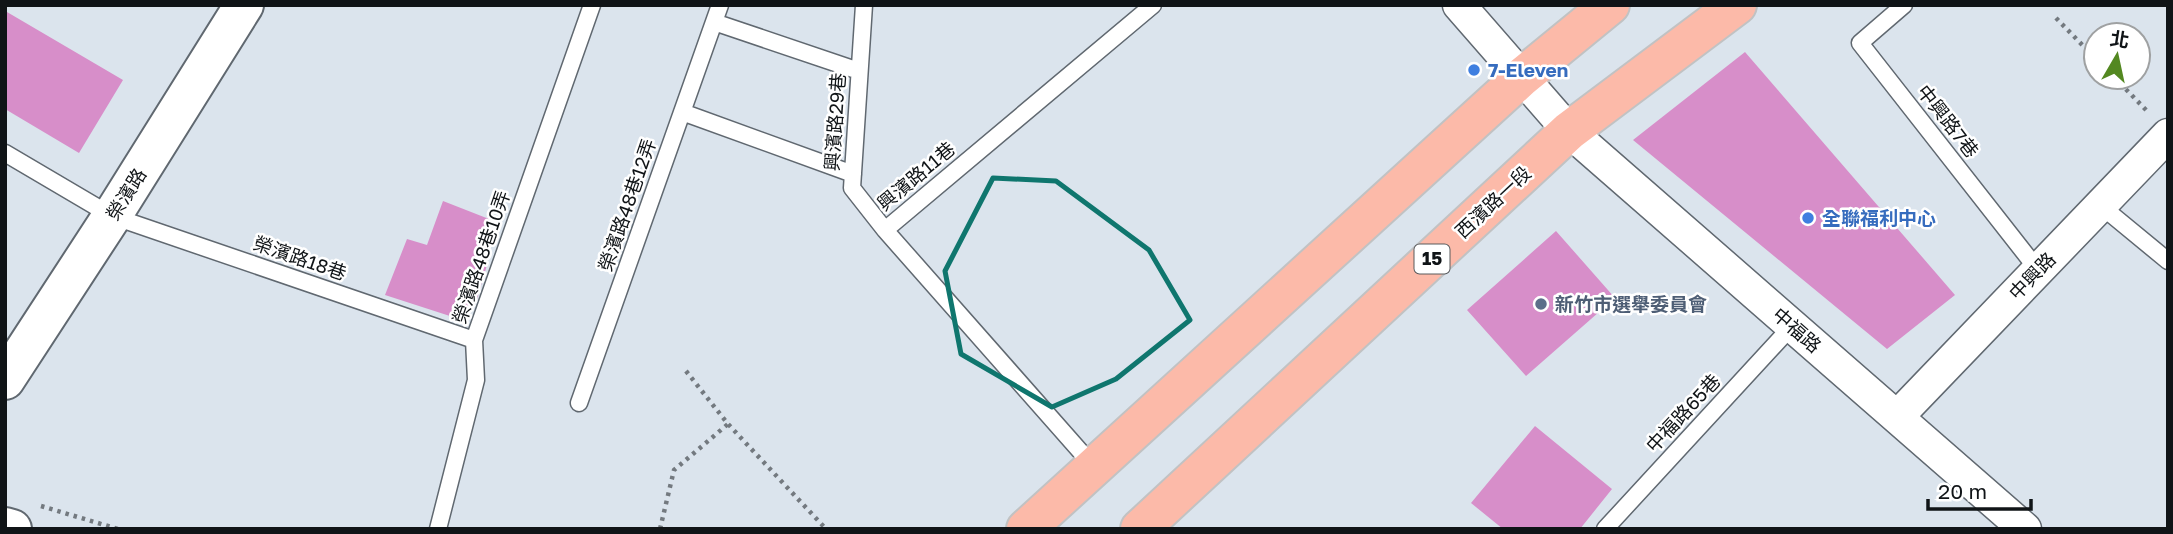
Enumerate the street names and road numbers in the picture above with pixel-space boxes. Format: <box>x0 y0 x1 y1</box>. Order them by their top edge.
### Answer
street label: 興濱路29巷 <box>820 72 849 172</box>
street label: 中興路7巷 <box>1913 80 1984 162</box>
street label: 榮濱路48巷12弄 <box>593 136 660 274</box>
street label: 興濱路11巷 <box>872 136 959 215</box>
street label: 西濱路一段 <box>1450 161 1535 242</box>
street label: 榮濱路 <box>101 163 150 224</box>
street label: 榮濱路48巷10弄 <box>447 187 514 326</box>
street label: 榮濱路18巷 <box>251 231 350 284</box>
road number: 15 <box>1414 244 1450 274</box>
street label: 中興路 <box>2004 247 2060 304</box>
street label: 中福路 <box>1768 302 1826 357</box>
street label: 中福路65巷 <box>1641 369 1725 457</box>

